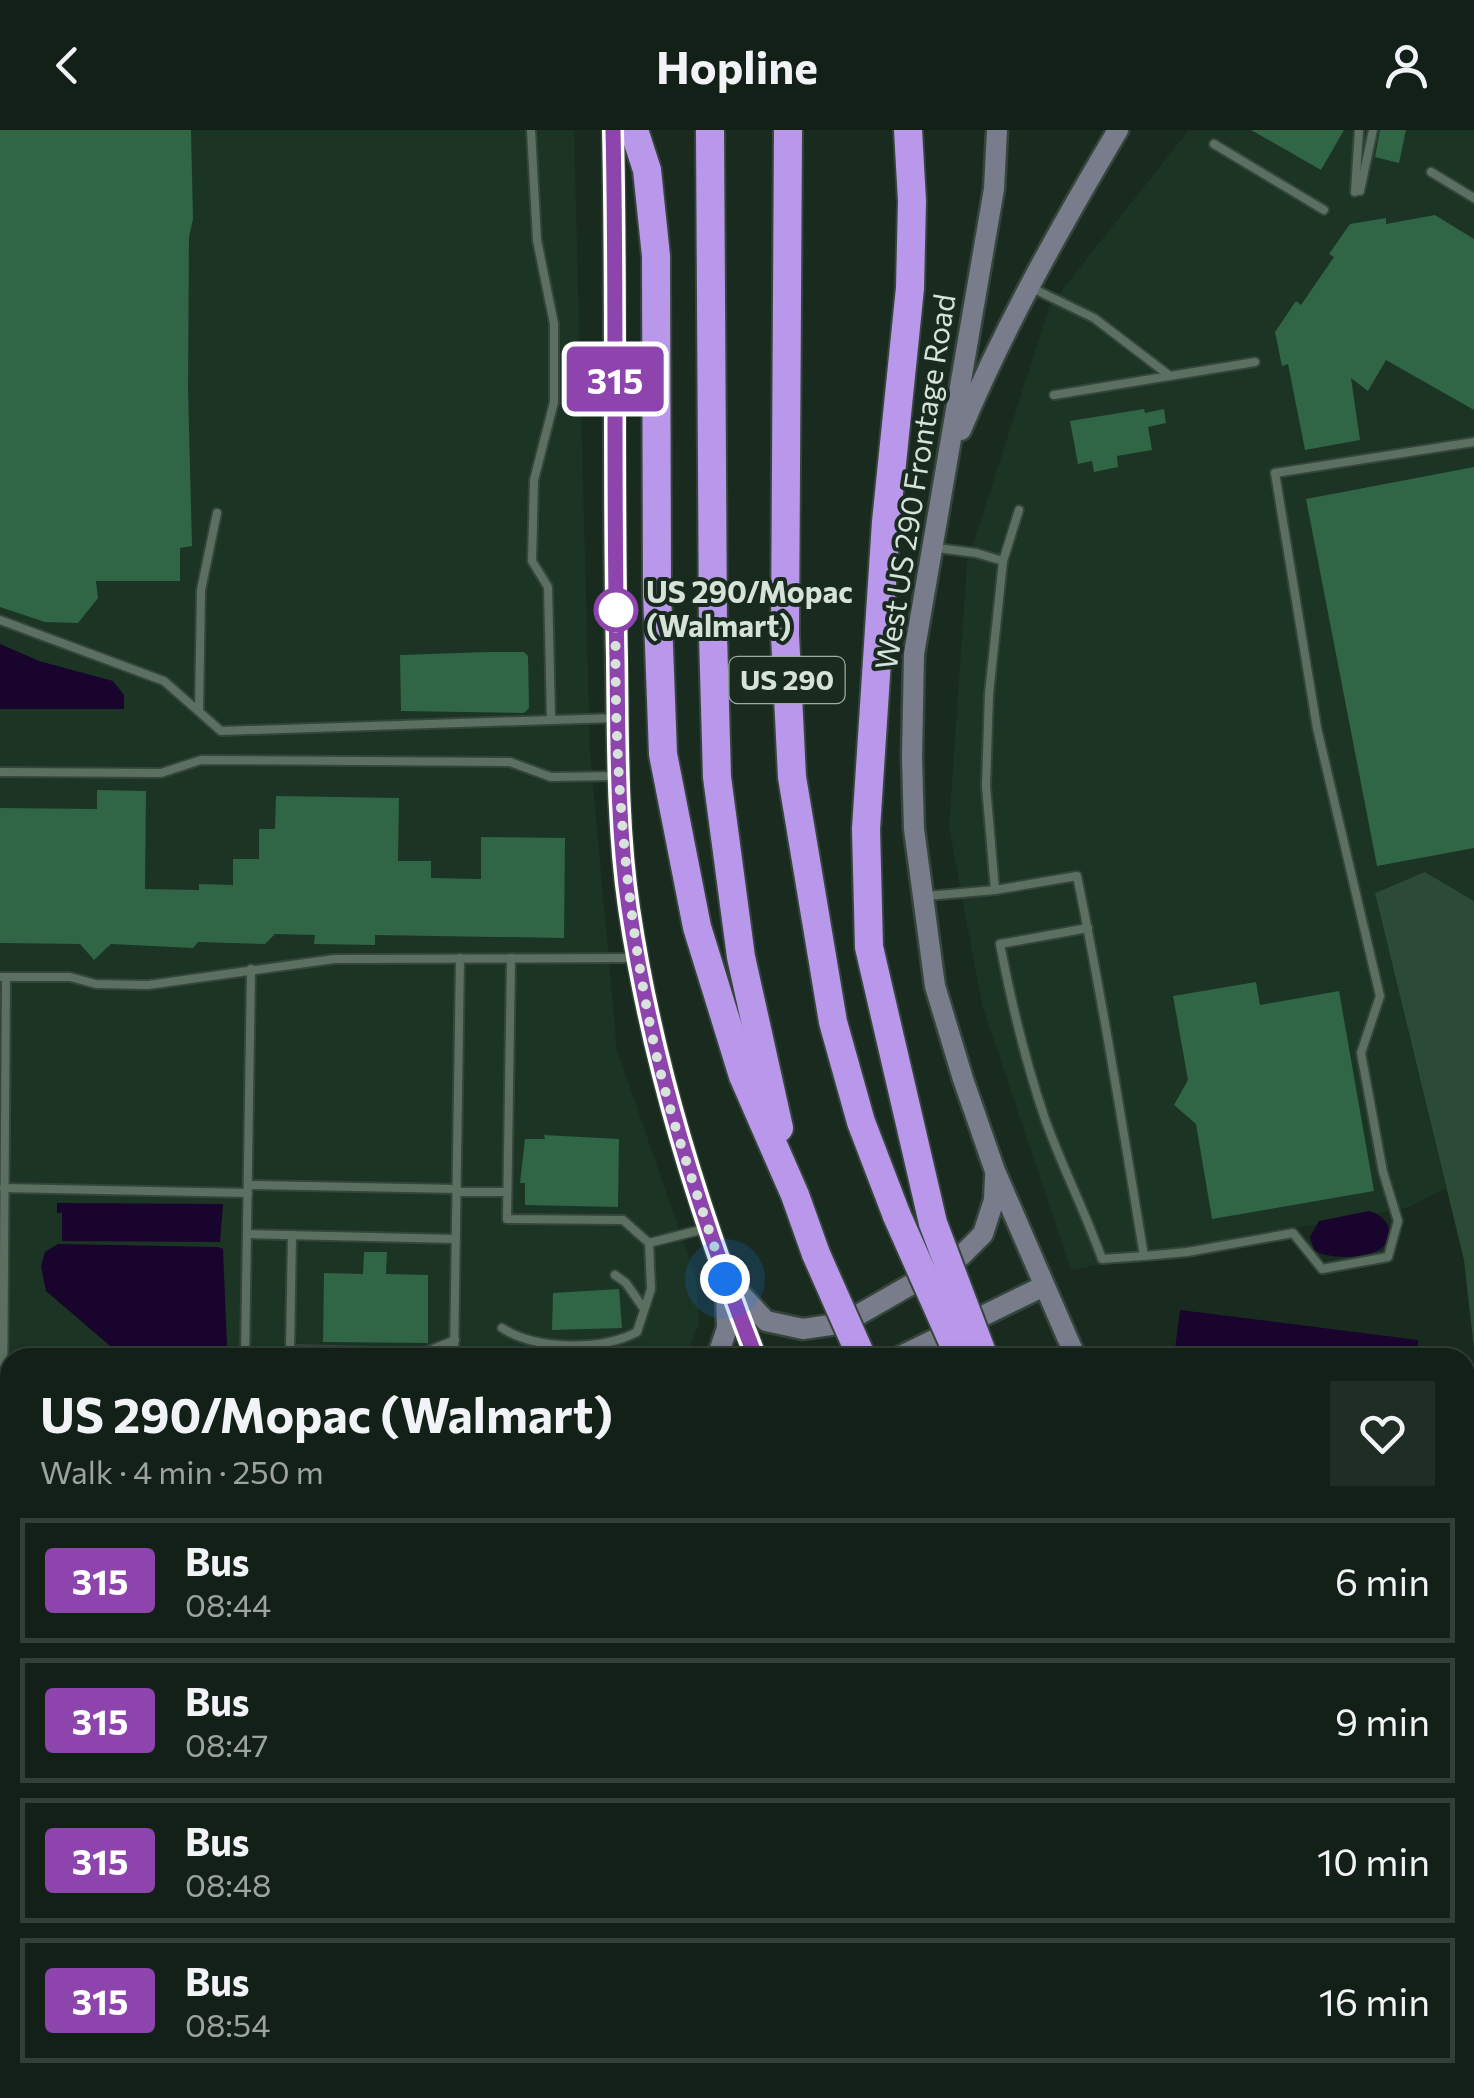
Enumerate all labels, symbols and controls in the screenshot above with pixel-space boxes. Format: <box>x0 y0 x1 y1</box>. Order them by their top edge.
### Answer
icon: back <box>40 38 95 93</box>
text: Hopline <box>656 38 818 93</box>
icon: person <box>1379 38 1434 93</box>
street label: West US 290 Frontage Road <box>866 291 962 672</box>
line badge: 315 <box>558 346 672 412</box>
text: 315 <box>587 358 643 401</box>
place label: US 290/Mopac (Walmart) <box>646 572 853 643</box>
marker: US 290/Mopac (Walmart) <box>595 589 637 631</box>
road number: US 290 <box>730 657 844 703</box>
your location <box>700 1254 750 1304</box>
button: heart <box>1330 1381 1435 1486</box>
text: US 290/Mopac (Walmart) <box>40 1384 613 1443</box>
text: Walk · 4 min · 250 m <box>40 1451 324 1491</box>
text: Bus <box>185 1537 250 1584</box>
text: 6 min <box>1335 1557 1430 1604</box>
text: 315 <box>72 1559 128 1602</box>
text: 08:44 <box>185 1584 271 1624</box>
text: Bus <box>185 1677 250 1724</box>
text: 9 min <box>1335 1697 1430 1744</box>
text: 315 <box>72 1699 128 1742</box>
text: 08:47 <box>185 1724 268 1764</box>
text: Bus <box>185 1817 250 1864</box>
text: 10 min <box>1317 1837 1430 1884</box>
text: 315 <box>72 1839 128 1882</box>
text: 08:48 <box>185 1864 271 1904</box>
text: Bus <box>185 1957 250 2004</box>
text: 16 min <box>1319 1977 1430 2024</box>
text: 315 <box>72 1979 128 2022</box>
text: 08:54 <box>185 2004 270 2044</box>

